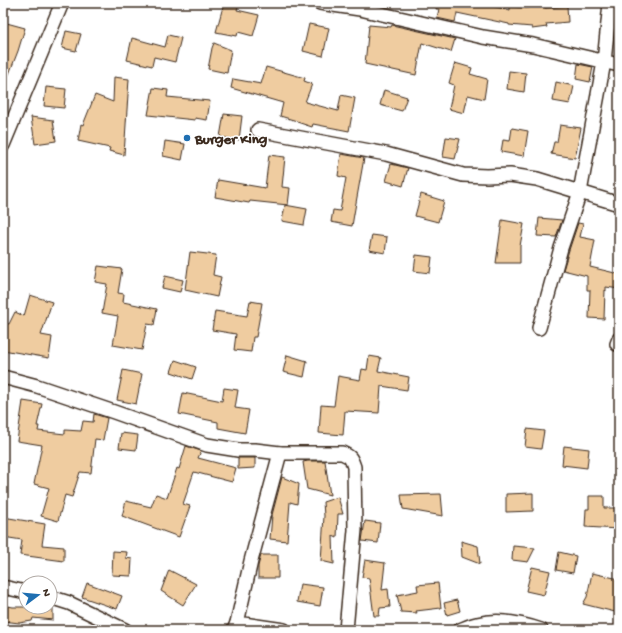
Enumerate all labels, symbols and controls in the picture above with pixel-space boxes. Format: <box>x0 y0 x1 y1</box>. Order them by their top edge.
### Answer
place label: Burger King <box>194 131 268 149</box>
marker: Burger King <box>182 133 192 143</box>
north arrow <box>18 575 58 615</box>
text: N <box>39 588 52 598</box>

